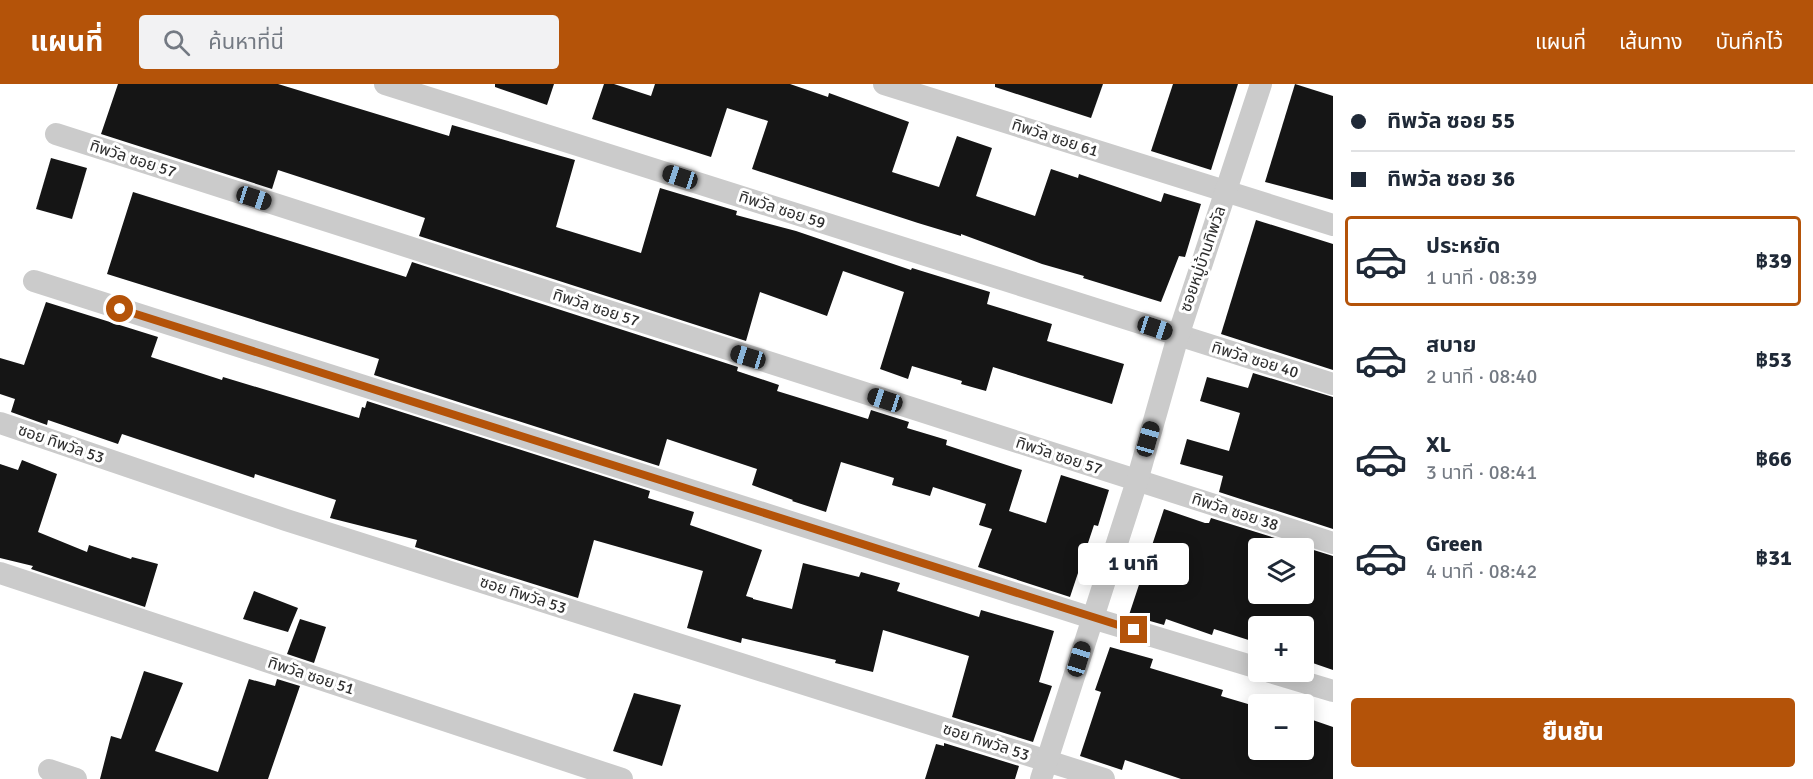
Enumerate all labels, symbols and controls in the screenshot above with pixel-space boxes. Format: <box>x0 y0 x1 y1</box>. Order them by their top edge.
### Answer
search box <box>139 15 559 69</box>
text: แผนที่ <box>30 25 103 59</box>
icon: search <box>160 26 193 59</box>
text: ค้นหาที่นี่ <box>208 28 284 55</box>
text: แผนที่ <box>1535 29 1586 55</box>
text: เส้นทาง <box>1619 29 1683 55</box>
text: บันทึกไว้ <box>1716 29 1783 55</box>
text: ทิพวัล ซอย 55 <box>1387 107 1515 134</box>
street label: ทิพวัล ซอย 61 <box>1009 115 1101 161</box>
street label: ทิพวัล ซอย 57 <box>87 136 179 182</box>
car <box>660 163 700 191</box>
text: ทิพวัล ซอย 36 <box>1387 165 1515 192</box>
car <box>234 184 274 212</box>
street label: ทิพวัล ซอย 59 <box>736 187 828 233</box>
street label: ซอยหมู่บ้านทิพวัล <box>1176 203 1230 315</box>
text: ประหยัด <box>1426 232 1501 259</box>
icon: car <box>1354 234 1408 288</box>
text: ฿39 <box>1755 247 1792 274</box>
text: 1 นาที · 08:39 <box>1426 265 1537 290</box>
street label: ทิพวัล ซอย 57 <box>550 285 642 331</box>
route start <box>106 295 133 322</box>
car <box>1135 314 1175 342</box>
text: สบาย <box>1426 331 1476 358</box>
icon: car <box>1354 333 1408 387</box>
street label: ทิพวัล ซอย 40 <box>1209 337 1301 383</box>
car <box>728 343 768 371</box>
text: ฿53 <box>1755 346 1792 373</box>
text: 2 นาที · 08:40 <box>1426 364 1537 389</box>
car <box>865 386 905 414</box>
car <box>1134 419 1162 459</box>
street label: ซอย ทิพวัล 53 <box>15 420 107 468</box>
text: XL <box>1426 431 1451 458</box>
icon: car <box>1354 432 1408 486</box>
street label: ทิพวัล ซอย 57 <box>1013 433 1105 479</box>
text: ฿66 <box>1755 445 1792 472</box>
text: 3 นาที · 08:41 <box>1426 460 1537 485</box>
street label: ทิพวัล ซอย 38 <box>1189 489 1281 535</box>
text: Green <box>1426 530 1483 557</box>
icon: car <box>1354 531 1408 585</box>
map controls <box>1248 538 1314 760</box>
button: layers <box>1248 538 1314 604</box>
callout: 1 นาที <box>1078 543 1190 585</box>
text: ฿31 <box>1755 544 1792 571</box>
text: 1 นาที <box>1108 551 1159 576</box>
text: 4 นาที · 08:42 <box>1426 559 1537 584</box>
street label: ซอย ทิพวัล 53 <box>477 572 569 618</box>
route end <box>1120 616 1147 643</box>
button: + <box>1248 616 1314 682</box>
car <box>1065 639 1093 679</box>
street label: ทิพวัล ซอย 51 <box>265 653 357 699</box>
button: − <box>1248 694 1314 760</box>
button: ยืนยัน <box>1351 698 1795 767</box>
street label: ซอย ทิพวัล 53 <box>940 719 1032 765</box>

